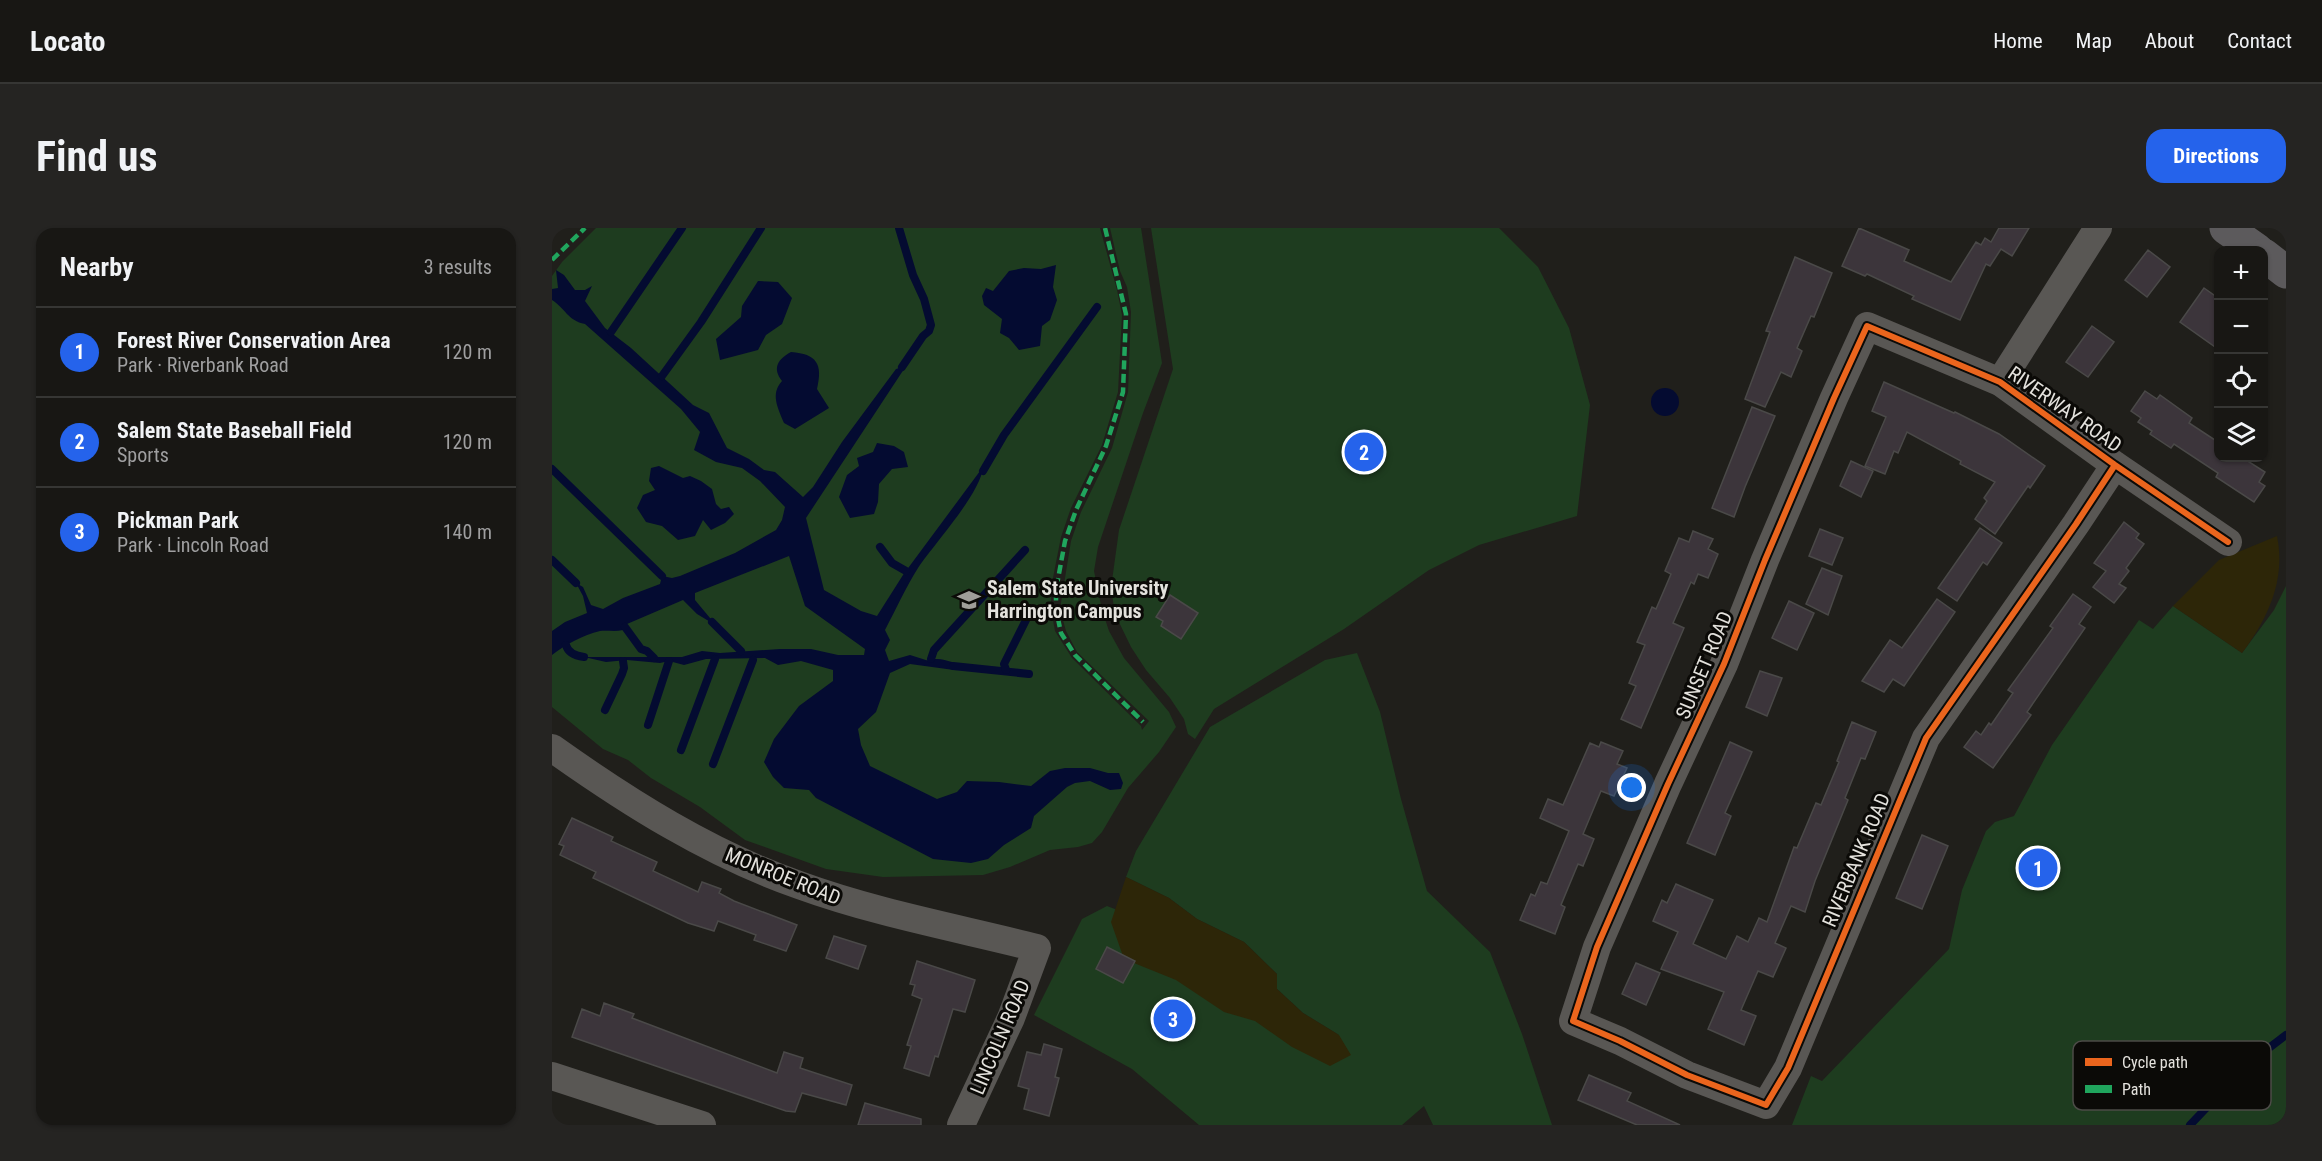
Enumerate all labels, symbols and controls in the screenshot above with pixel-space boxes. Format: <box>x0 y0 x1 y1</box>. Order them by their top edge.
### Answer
text: Locato <box>30 25 106 58</box>
text: Home <box>1993 29 2043 53</box>
text: Map <box>2076 29 2112 53</box>
text: About <box>2145 29 2194 53</box>
text: Contact <box>2227 29 2292 53</box>
button: Directions <box>2146 129 2286 183</box>
text: Find us <box>36 132 157 181</box>
map controls <box>2214 246 2268 462</box>
button: + <box>2214 246 2268 300</box>
text: Nearby <box>60 252 134 282</box>
text: 3 results <box>424 255 492 279</box>
button: − <box>2214 300 2268 354</box>
text: Forest River Conservation Area <box>117 328 391 353</box>
text: 1 <box>74 340 85 364</box>
text: 120 m <box>443 340 492 364</box>
text: Park · Riverbank Road <box>117 353 289 377</box>
button: locate <box>2214 354 2268 408</box>
street label: RIVERWAY ROAD <box>2004 361 2126 457</box>
button: layers <box>2214 408 2268 462</box>
text: Salem State Baseball Field <box>117 418 352 443</box>
text: 2 <box>74 430 85 454</box>
text: 120 m <box>443 430 492 454</box>
pin: 2 <box>1344 430 1384 474</box>
text: Sports <box>117 443 169 467</box>
text: Pickman Park <box>117 508 239 533</box>
text: 3 <box>74 520 85 544</box>
text: 140 m <box>443 520 492 544</box>
text: Park · Lincoln Road <box>117 533 269 557</box>
place label: Salem State University Harrington Campus <box>987 576 1169 623</box>
school or university icon: Salem State University Harrington Campus <box>956 587 982 613</box>
street label: SUNSET ROAD <box>1671 608 1737 722</box>
your location <box>1617 773 1646 802</box>
street label: RIVERBANK ROAD <box>1817 789 1895 931</box>
street label: MONROE ROAD <box>722 842 844 910</box>
pin: 1 <box>2018 846 2058 890</box>
street label: LINCOLN ROAD <box>965 976 1035 1098</box>
pin: 3 <box>1154 996 1192 1042</box>
legend <box>2073 1041 2271 1110</box>
text: Cycle path <box>2122 1053 2188 1072</box>
text: Path <box>2122 1080 2151 1099</box>

